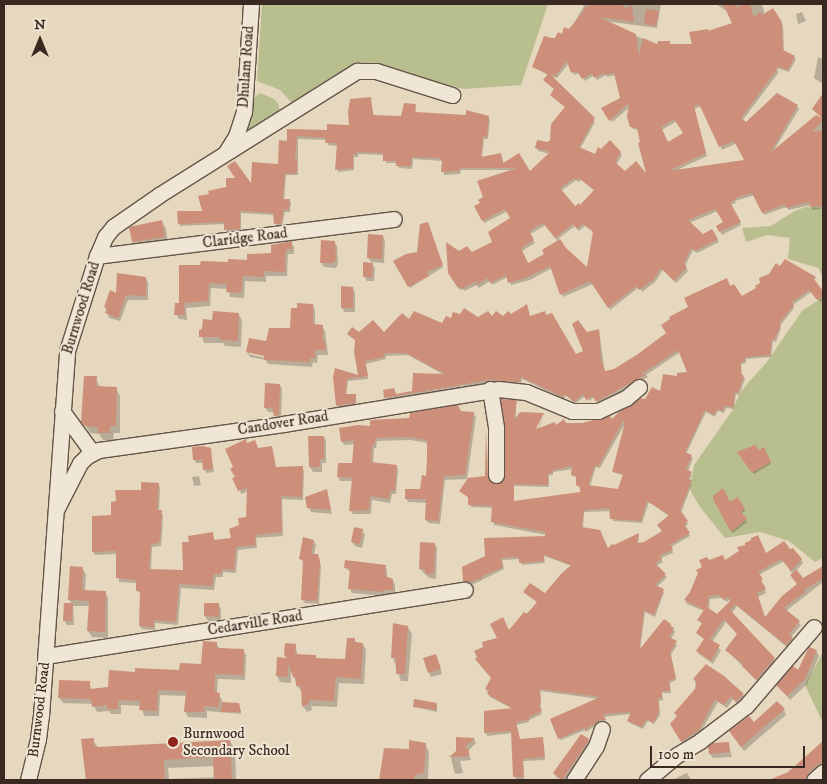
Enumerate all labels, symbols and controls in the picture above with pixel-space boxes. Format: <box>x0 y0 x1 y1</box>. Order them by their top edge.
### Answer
north arrow <box>15 15 65 65</box>
text: N <box>34 16 46 34</box>
street label: Dhulam Road <box>234 25 258 109</box>
street label: Claridge Road <box>201 224 289 252</box>
street label: Burnwood Road <box>58 259 104 357</box>
street label: Candover Road <box>236 407 330 439</box>
street label: Cedarville Road <box>206 607 304 639</box>
street label: Burnwood Road <box>24 661 54 759</box>
place label: Burnwood Secondary School <box>183 724 290 759</box>
marker: Burnwood Secondary School <box>167 736 179 748</box>
scale bar <box>652 736 807 768</box>
text: 100 m <box>658 745 694 764</box>

